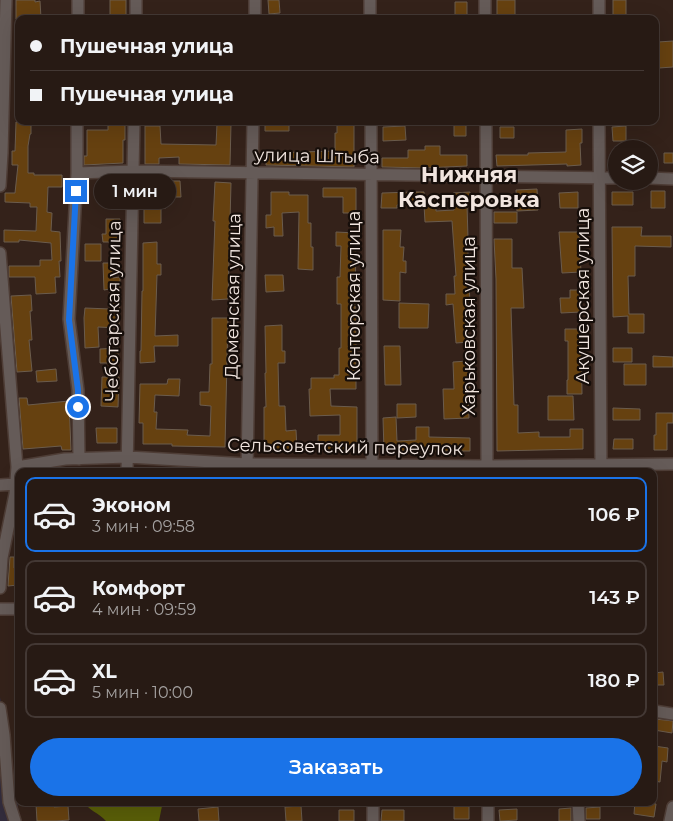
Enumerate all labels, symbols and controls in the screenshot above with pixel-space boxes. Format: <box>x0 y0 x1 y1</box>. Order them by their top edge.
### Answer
text: Пушечная улица <box>60 35 234 58</box>
text: Пушечная улица <box>60 83 234 106</box>
map controls <box>608 140 658 190</box>
button: layers <box>608 140 658 190</box>
street label: улица Штыба <box>253 144 380 168</box>
district label: Нижняя Касперовка <box>398 161 540 213</box>
callout: 1 мин <box>94 174 176 208</box>
route end <box>65 180 87 202</box>
text: 1 мин <box>112 182 158 201</box>
street label: Акушерская улица <box>572 208 594 384</box>
street label: Конторская улица <box>343 211 365 381</box>
street label: Доменская улица <box>221 213 245 379</box>
street label: Чеботарская улица <box>100 220 126 402</box>
street label: Харьковская улица <box>458 236 480 416</box>
route start <box>67 396 89 418</box>
street label: Сельсоветский переулок <box>227 434 464 460</box>
icon: car <box>32 492 77 537</box>
text: Эконом <box>92 494 171 517</box>
text: 106 ₽ <box>588 503 640 526</box>
text: 3 мин · 09:58 <box>92 517 195 536</box>
icon: car <box>32 575 77 620</box>
text: Комфорт <box>92 577 185 600</box>
text: 143 ₽ <box>589 586 640 609</box>
text: 4 мин · 09:59 <box>92 600 196 619</box>
icon: car <box>32 658 77 703</box>
text: XL <box>92 660 117 683</box>
text: 180 ₽ <box>588 669 640 692</box>
text: 5 мин · 10:00 <box>92 683 193 702</box>
button: Заказать <box>30 738 642 796</box>

